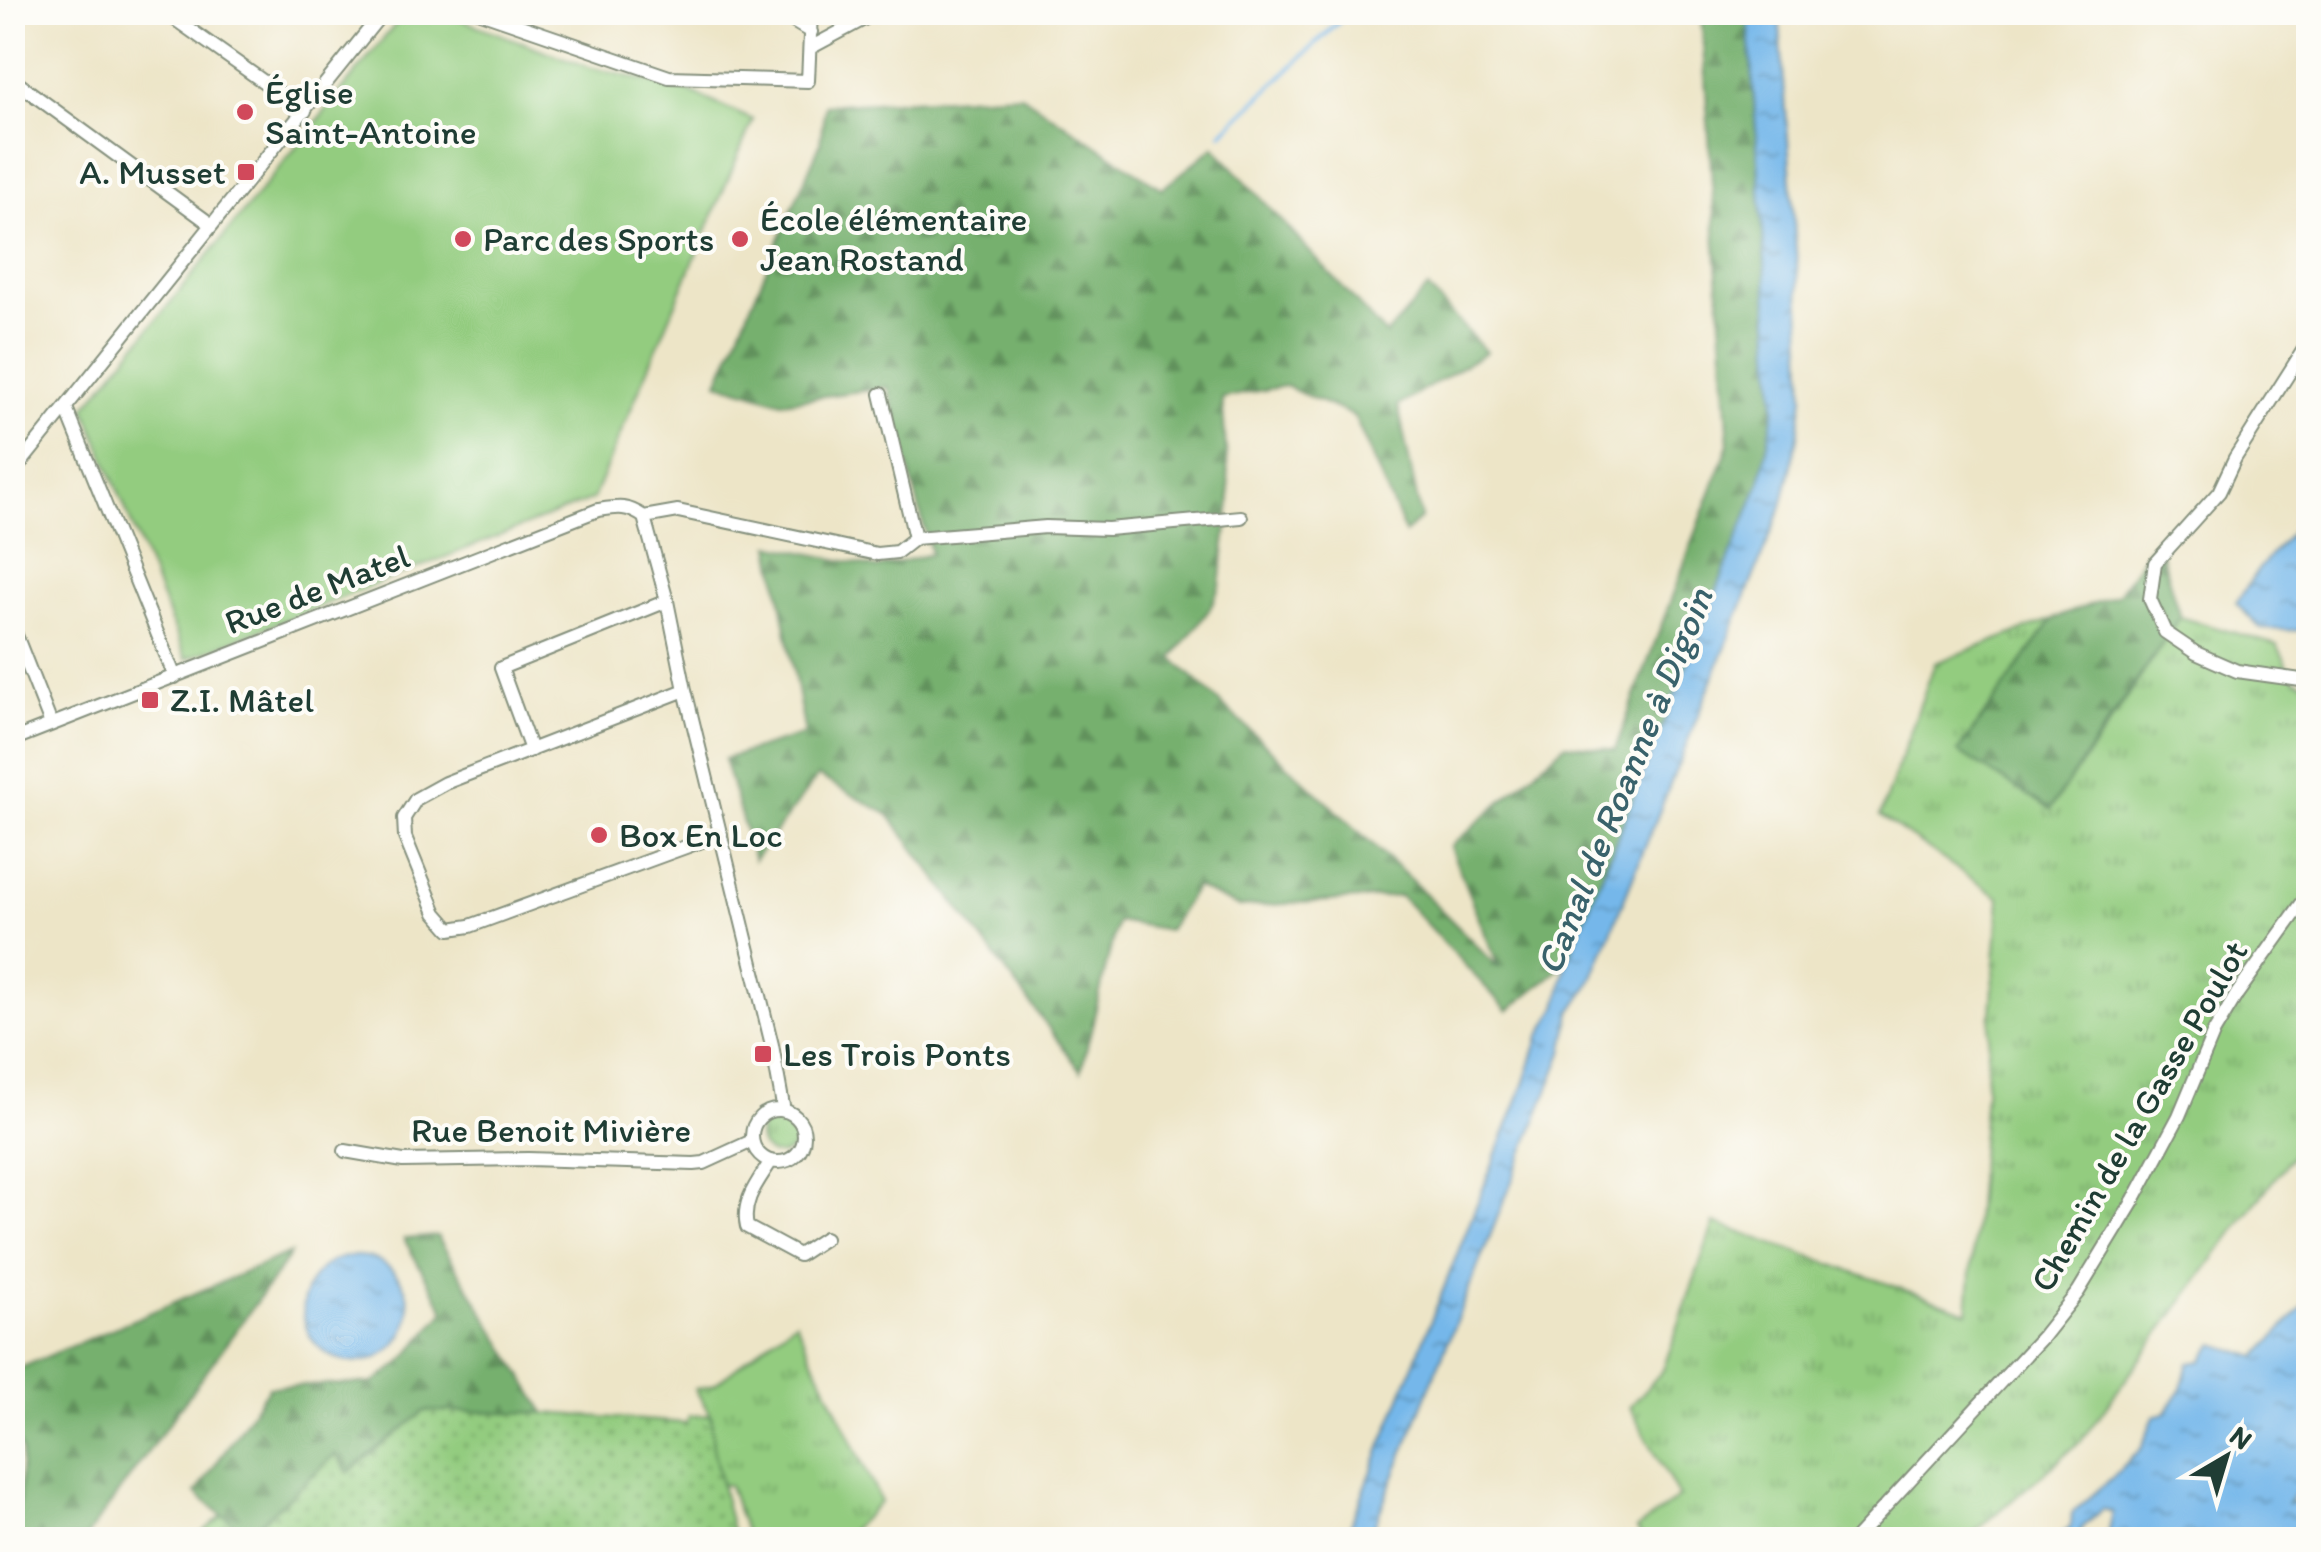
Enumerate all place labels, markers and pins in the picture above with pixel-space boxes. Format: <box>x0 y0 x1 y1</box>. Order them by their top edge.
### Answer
place label: Église Saint-Antoine <box>265 71 477 153</box>
marker: Église Saint-Antoine <box>234 101 256 123</box>
place label: A. Musset <box>79 151 226 193</box>
marker: A. Musset <box>235 161 257 183</box>
place label: École élémentaire Jean Rostand <box>760 198 1027 280</box>
place label: Parc des Sports <box>483 218 714 260</box>
marker: Parc des Sports <box>452 228 474 250</box>
marker: École élémentaire Jean Rostand <box>729 228 751 250</box>
place label: Z.I. Mâtel <box>170 679 314 721</box>
marker: Z.I. Mâtel <box>139 689 161 711</box>
place label: Box En Loc <box>619 814 783 856</box>
marker: Box En Loc <box>588 824 610 846</box>
place label: Les Trois Ponts <box>783 1033 1011 1075</box>
marker: Les Trois Ponts <box>752 1043 774 1065</box>

